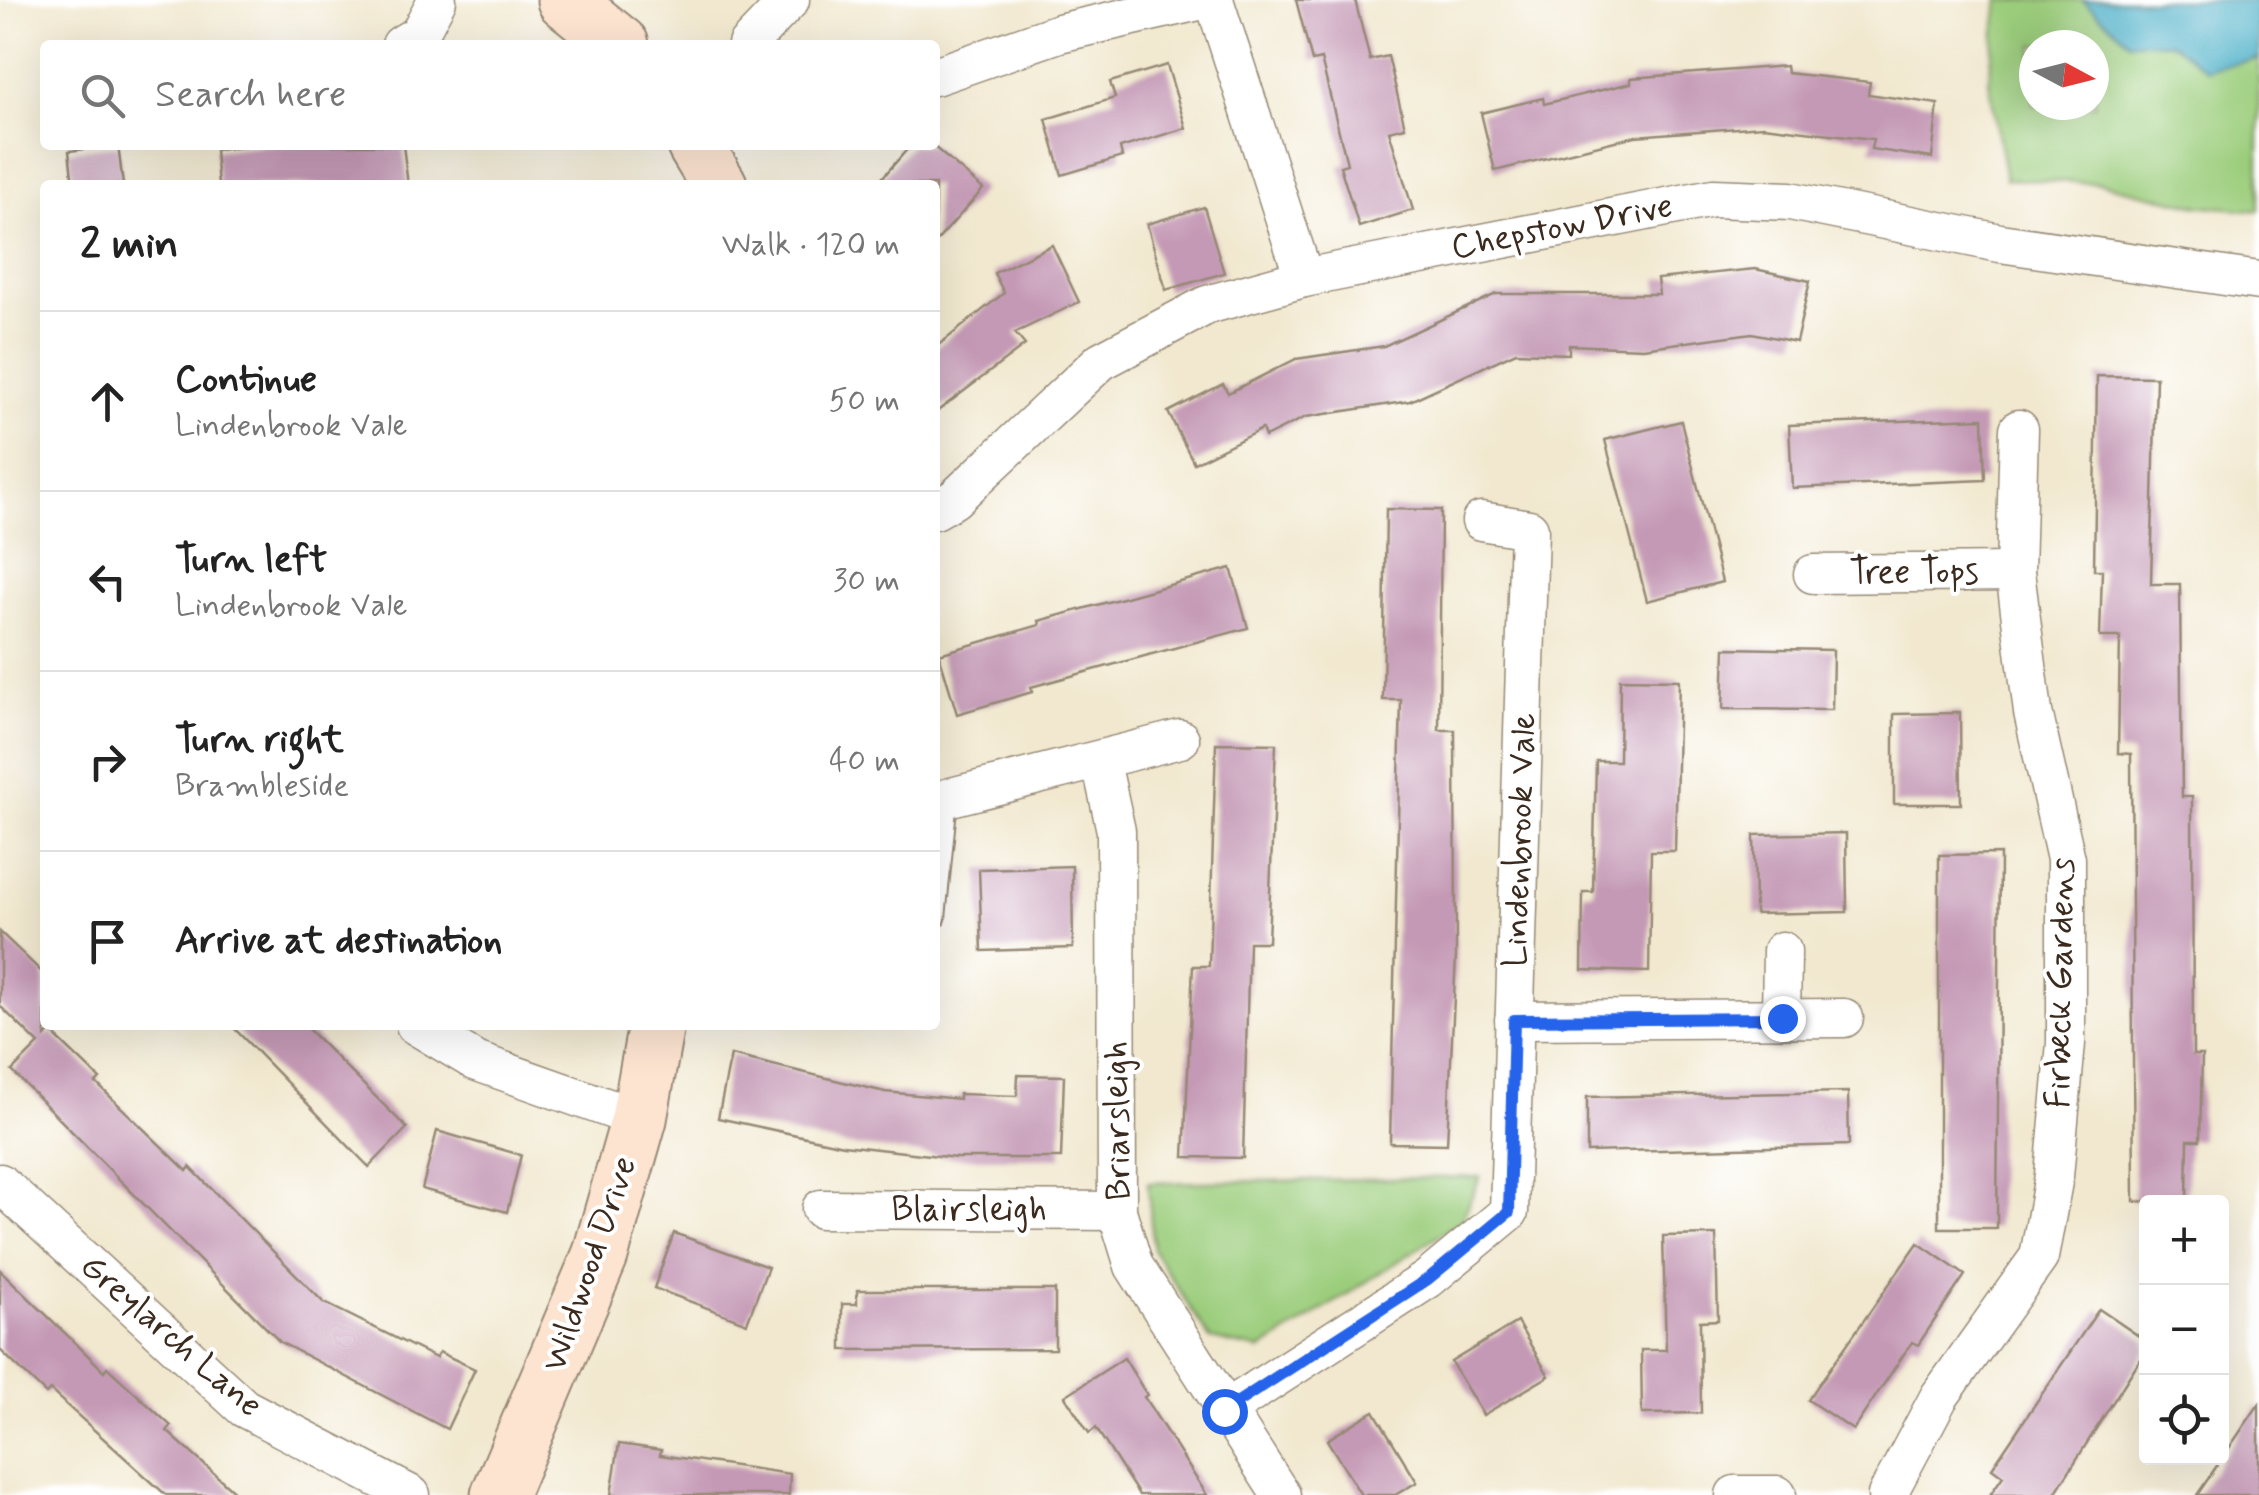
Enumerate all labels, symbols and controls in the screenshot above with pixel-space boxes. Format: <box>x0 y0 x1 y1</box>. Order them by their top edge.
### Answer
north arrow <box>2019 30 2109 120</box>
search box <box>40 40 940 150</box>
icon: search <box>75 68 130 123</box>
text: Search here <box>155 71 346 120</box>
street label: Chepstow Drive <box>1447 183 1677 271</box>
text: 2 min <box>80 218 179 273</box>
text: Walk · 120 m <box>722 224 900 266</box>
text: Continue <box>175 356 317 405</box>
icon: ahead <box>80 374 135 429</box>
text: 50 m <box>828 380 900 422</box>
text: Lindenbrook Vale <box>175 405 408 447</box>
text: Turn left <box>175 536 327 585</box>
street label: Tree Tops <box>1849 550 1979 596</box>
icon: left <box>80 554 135 609</box>
text: 30 m <box>833 560 900 602</box>
text: Lindenbrook Vale <box>175 585 408 627</box>
street label: Lindenbrook Vale <box>1493 712 1547 968</box>
text: Turn right <box>175 716 344 765</box>
icon: right <box>80 734 135 789</box>
text: 40 m <box>829 740 900 782</box>
text: Brambleside <box>175 765 349 807</box>
street label: Firbeck Gardens <box>2036 857 2086 1109</box>
icon: arrive <box>80 914 135 969</box>
text: Arrive at destination <box>175 917 502 966</box>
route end <box>1760 996 1806 1042</box>
street label: Briarsleigh <box>1094 1041 1142 1201</box>
street label: Wildwood Drive <box>532 1150 648 1378</box>
street label: Blairsleigh <box>891 1187 1047 1233</box>
map controls <box>2139 1195 2229 1465</box>
button: + <box>2139 1195 2229 1285</box>
street label: Greylarch Lane <box>70 1244 272 1428</box>
button: − <box>2139 1285 2229 1375</box>
button: locate <box>2139 1375 2229 1465</box>
route start <box>1202 1389 1248 1435</box>

